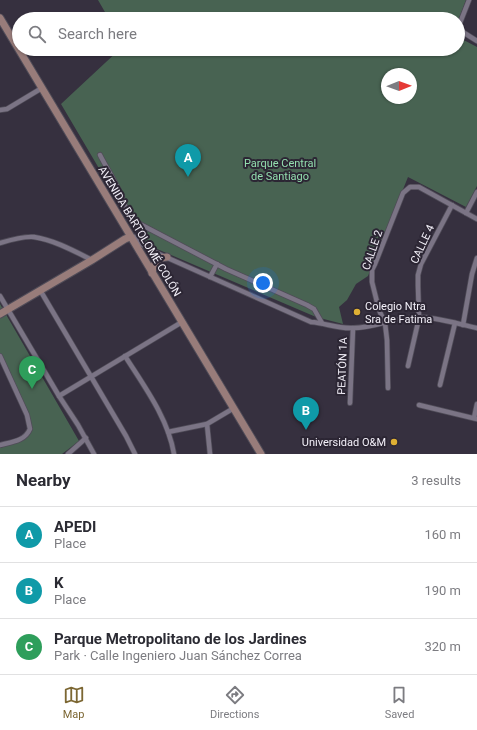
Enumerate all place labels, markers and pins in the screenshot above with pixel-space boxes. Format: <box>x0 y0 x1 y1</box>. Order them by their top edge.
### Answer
pin: A <box>175 144 201 177</box>
place label: Colegio Ntra Sra de Fatima <box>365 300 432 326</box>
marker: Colegio Ntra Sra de Fatima <box>352 307 362 317</box>
pin: C <box>19 356 45 389</box>
pin: B <box>293 397 319 430</box>
place label: Universidad O&M <box>302 436 386 449</box>
marker: Universidad O&M <box>389 437 399 447</box>

